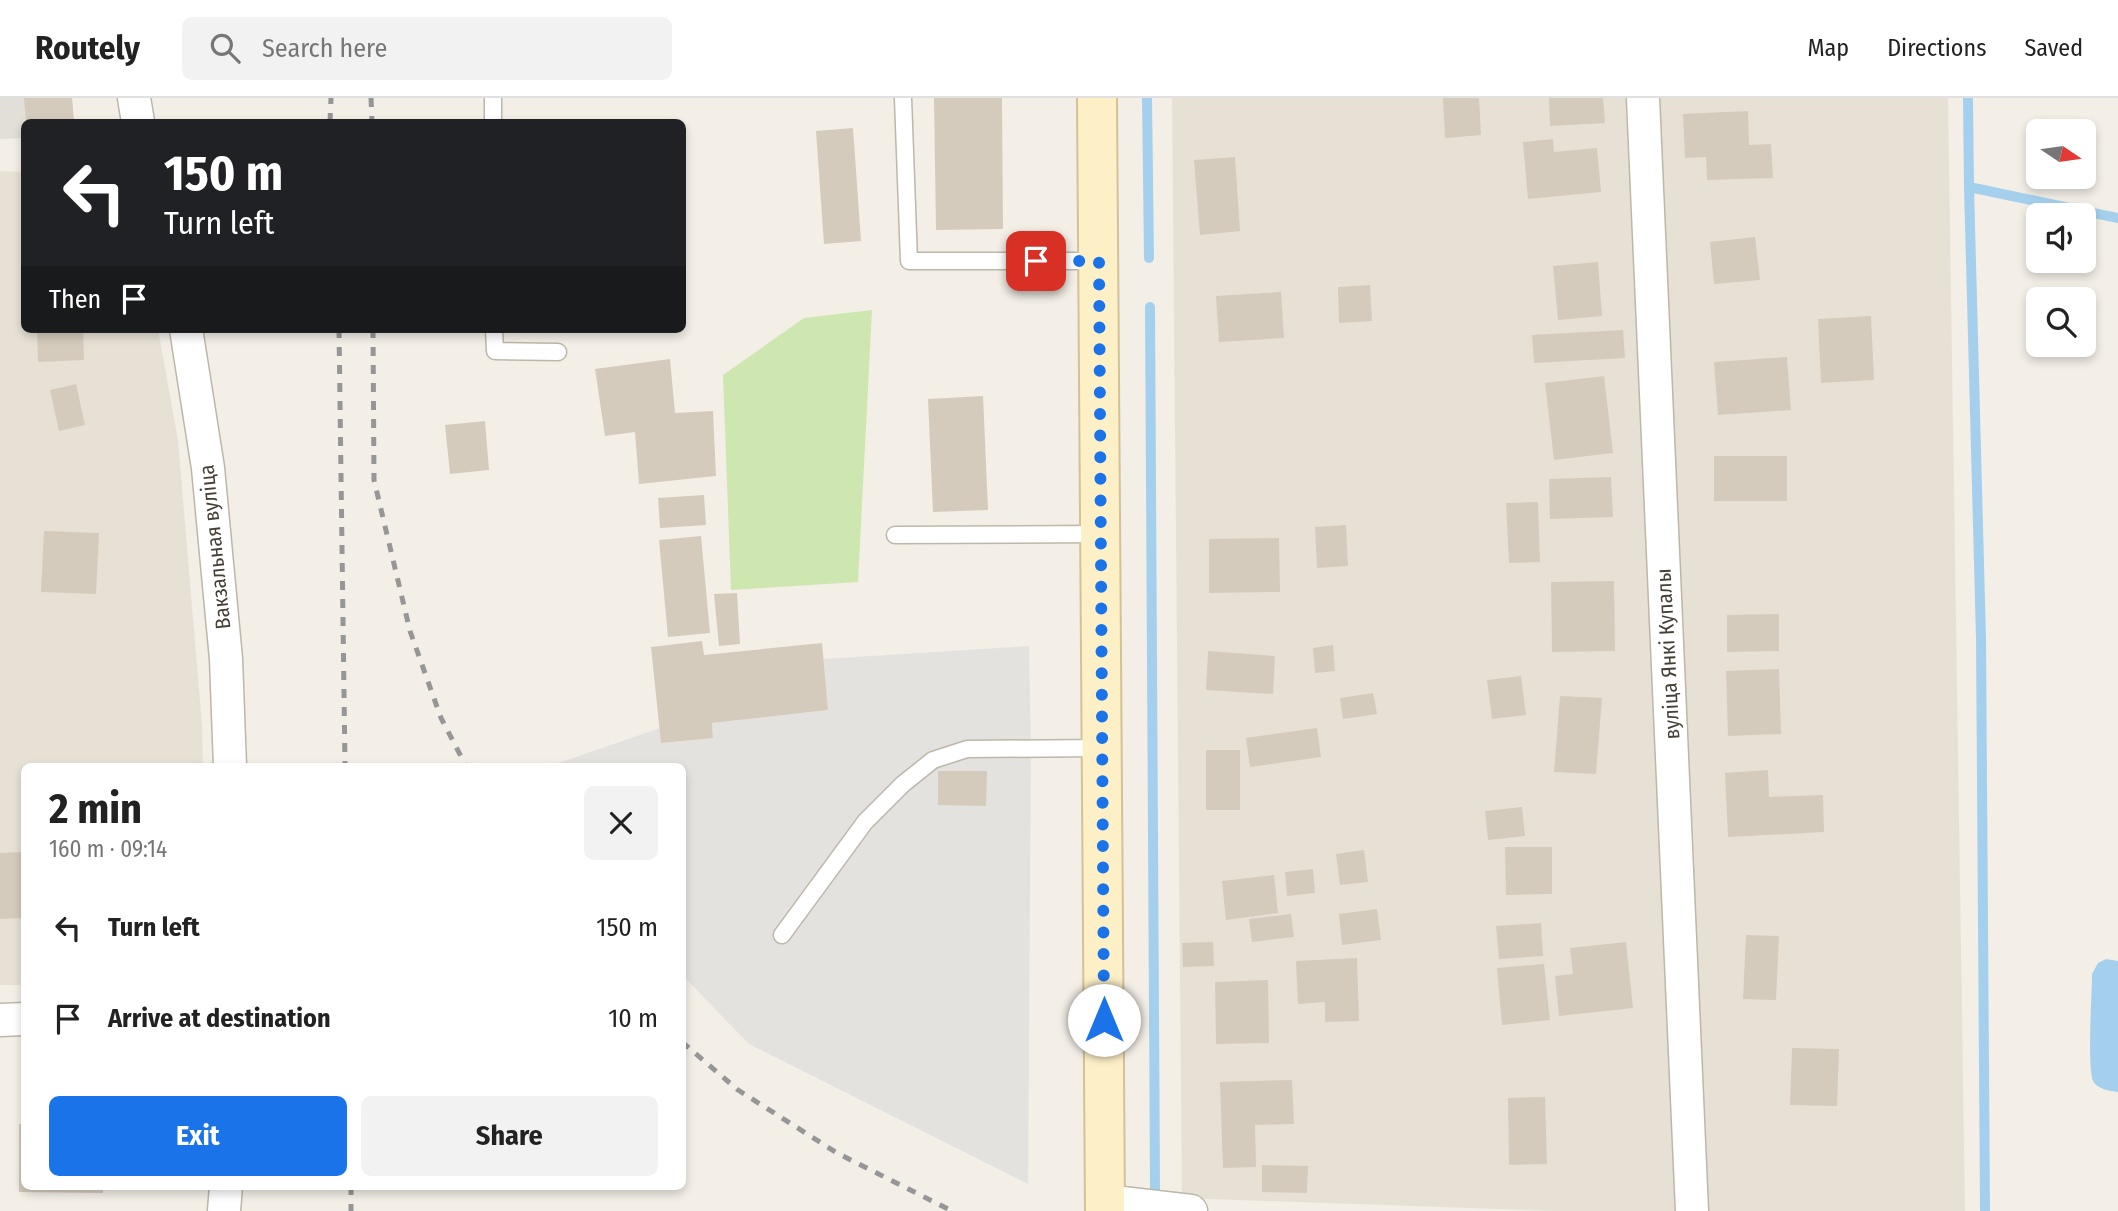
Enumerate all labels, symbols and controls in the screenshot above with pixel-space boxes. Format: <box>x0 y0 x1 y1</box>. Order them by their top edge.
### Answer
search box <box>182 17 672 80</box>
text: Routely <box>35 28 140 68</box>
icon: search <box>206 29 244 67</box>
text: Search here <box>262 33 387 64</box>
text: Map <box>1808 34 1849 62</box>
text: Directions <box>1887 34 1986 62</box>
text: Saved <box>2024 34 2083 62</box>
north arrow <box>2026 119 2096 189</box>
map controls <box>2026 119 2096 357</box>
text: 150 m <box>164 144 283 203</box>
icon: left <box>49 147 140 238</box>
button: sound <box>2026 203 2096 273</box>
text: Turn left <box>164 204 274 242</box>
pin <box>1006 231 1066 291</box>
icon: arrive <box>1017 242 1055 280</box>
icon: arrive <box>115 280 153 318</box>
text: Then <box>49 284 101 315</box>
button: search <box>2026 287 2096 357</box>
street label: Вакзальная вуліца <box>193 463 237 631</box>
street label: вуліца Янкі Купалы <box>1651 568 1685 740</box>
text: 2 min <box>49 784 142 834</box>
button: close <box>584 786 658 860</box>
text: 160 m · 09:14 <box>49 835 167 863</box>
icon: left <box>49 909 87 947</box>
text: Turn left <box>108 912 200 943</box>
text: 150 m <box>596 912 658 943</box>
position arrow <box>1067 983 1141 1057</box>
icon: arrive <box>49 1000 87 1038</box>
text: Arrive at destination <box>108 1003 331 1034</box>
text: 10 m <box>608 1003 658 1034</box>
button: Exit <box>49 1096 347 1176</box>
button: Share <box>361 1096 658 1176</box>

